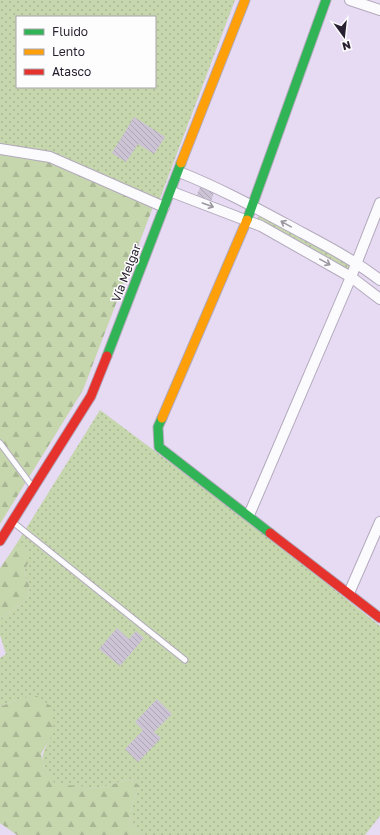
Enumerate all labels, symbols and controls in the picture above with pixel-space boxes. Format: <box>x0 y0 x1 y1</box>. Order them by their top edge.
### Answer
legend <box>16 16 156 88</box>
north arrow <box>324 16 364 56</box>
text: Fluido <box>52 24 88 39</box>
text: N <box>341 39 352 54</box>
text: Lento <box>52 44 85 59</box>
text: Atasco <box>52 64 91 79</box>
one-way arrow <box>202 202 215 209</box>
one-way arrow <box>281 220 293 228</box>
street label: Vía Melgar <box>108 242 144 304</box>
one-way arrow <box>319 258 331 266</box>

